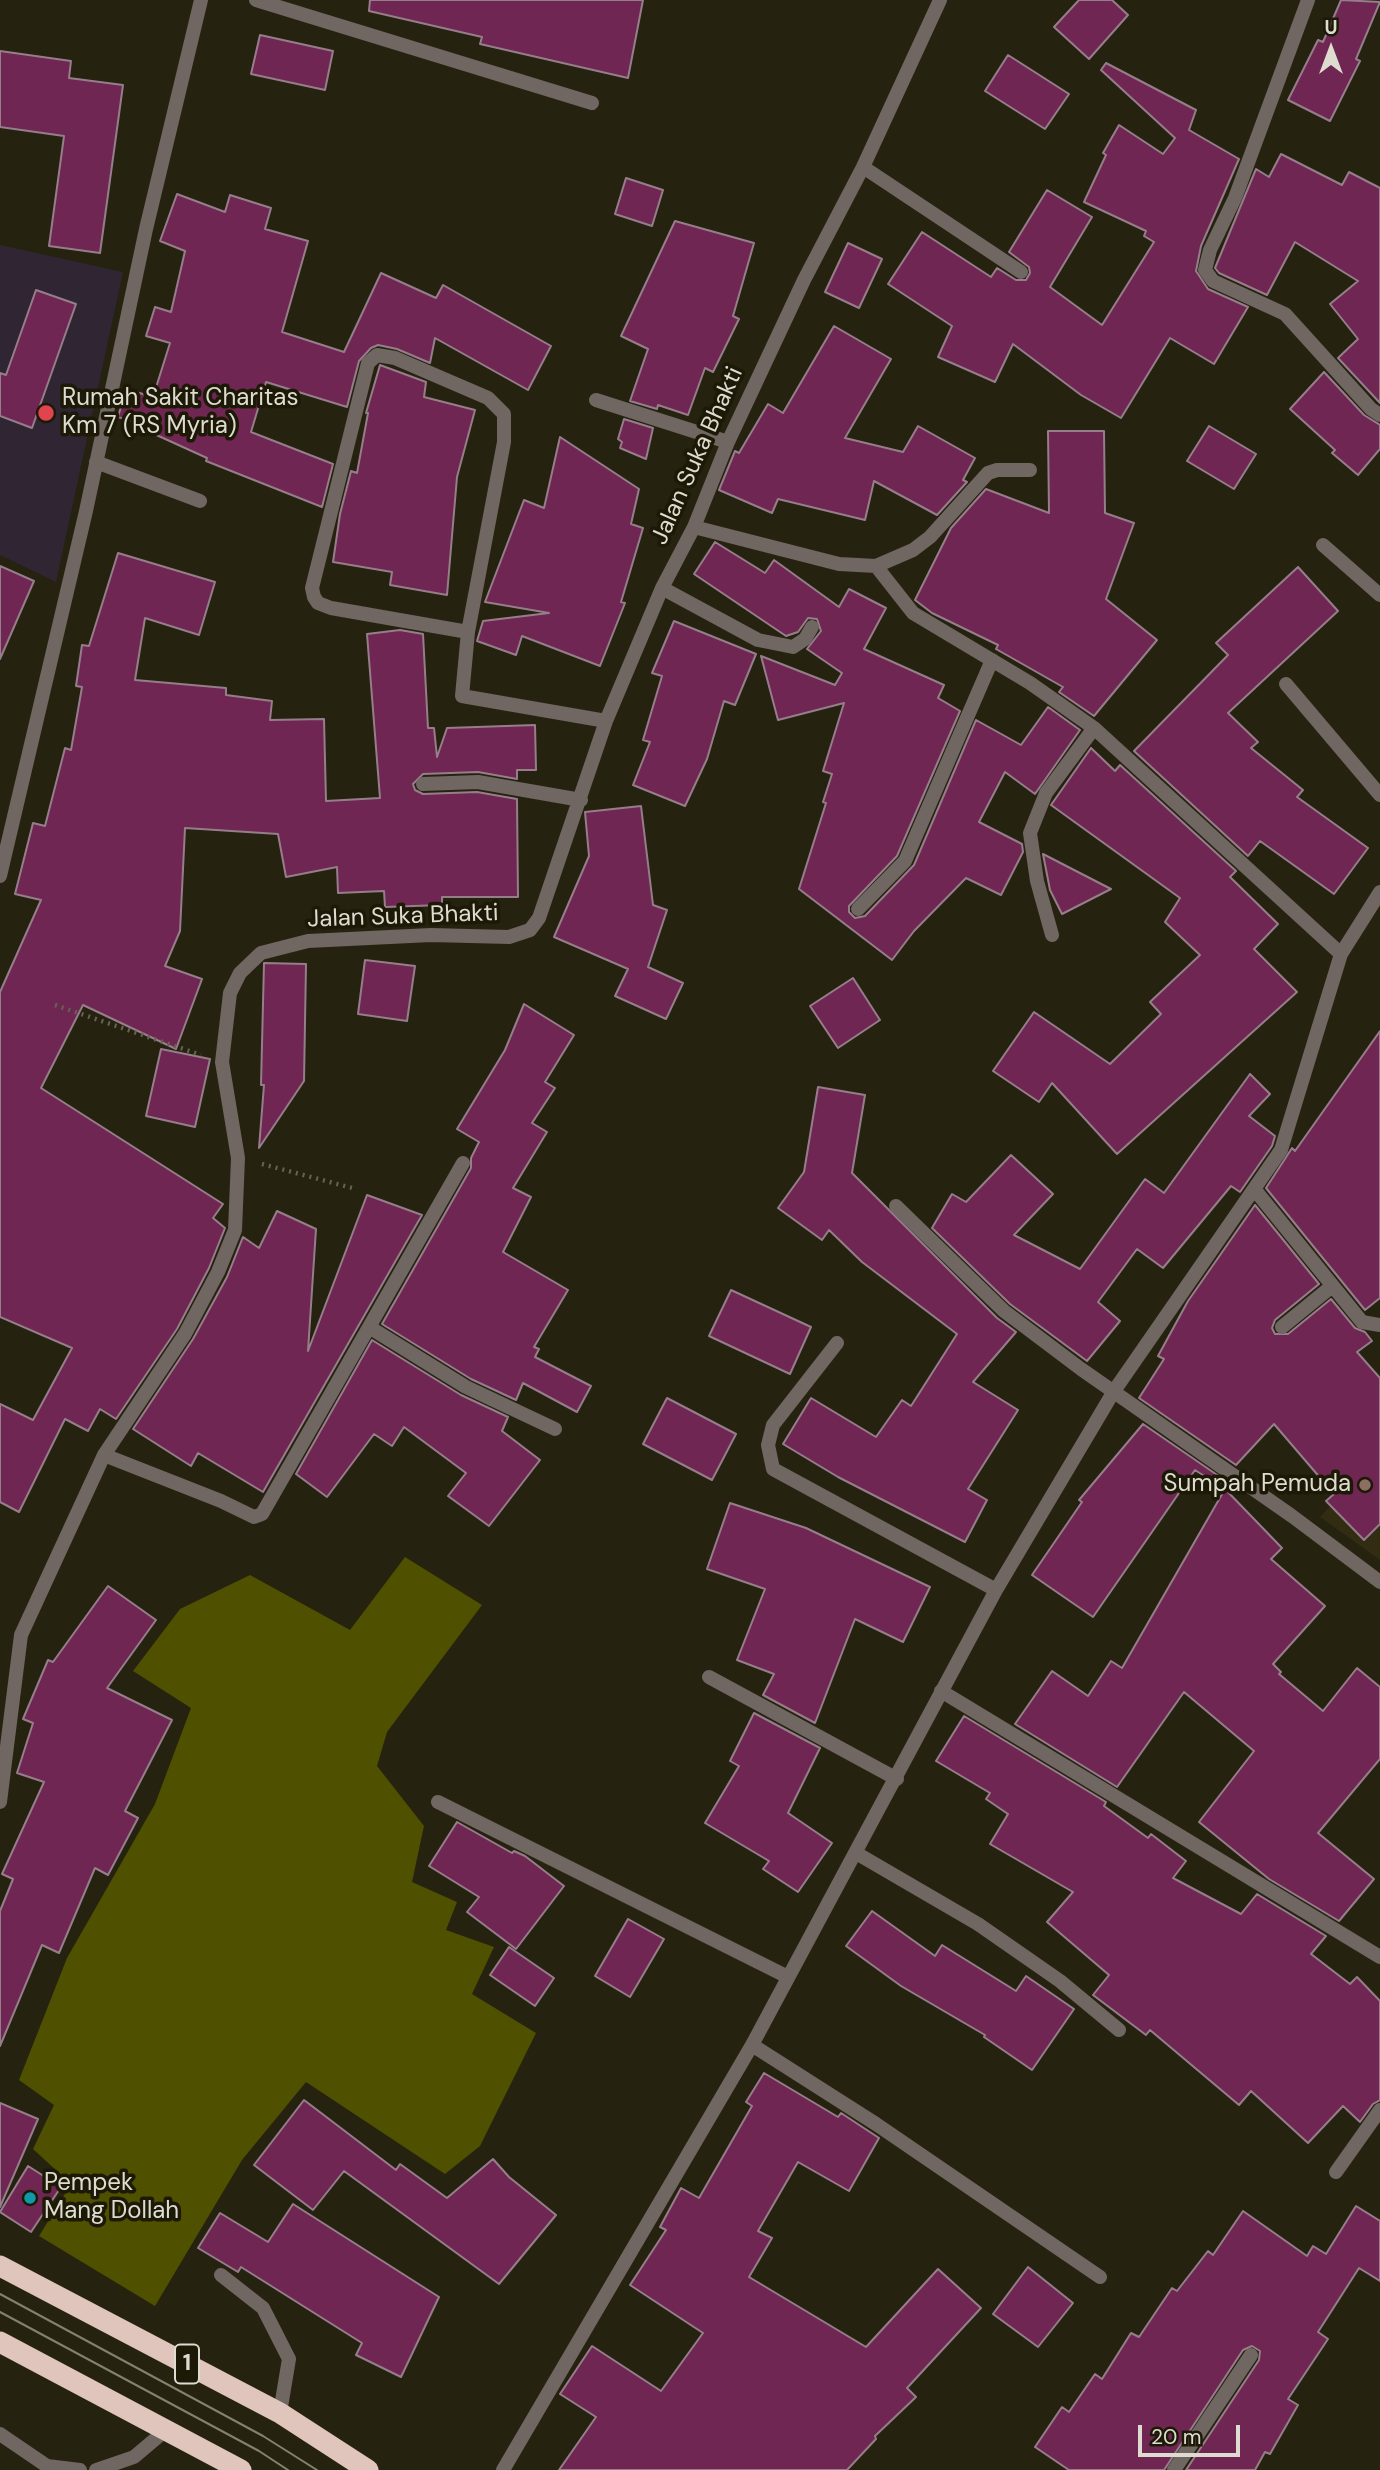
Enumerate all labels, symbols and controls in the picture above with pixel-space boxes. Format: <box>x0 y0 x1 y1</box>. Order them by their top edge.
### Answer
north arrow <box>1296 14 1366 84</box>
text: U <box>1324 15 1338 40</box>
street label: Jalan Suka Bhakti <box>646 363 750 549</box>
place label: Rumah Sakit Charitas Km 7 (RS Myria) <box>62 385 298 441</box>
marker: Rumah Sakit Charitas Km 7 (RS Myria) <box>36 403 56 423</box>
street label: Jalan Suka Bhakti <box>307 899 499 935</box>
place label: Sumpah Pemuda <box>1164 1471 1351 1499</box>
marker: Sumpah Pemuda <box>1357 1477 1373 1493</box>
place label: Pempek Mang Dollah <box>44 2170 179 2226</box>
marker: Pempek Mang Dollah <box>22 2190 38 2206</box>
road number: 1 <box>175 2344 199 2384</box>
scale bar <box>1142 2410 1244 2454</box>
text: 20 m <box>1151 2423 1202 2451</box>

